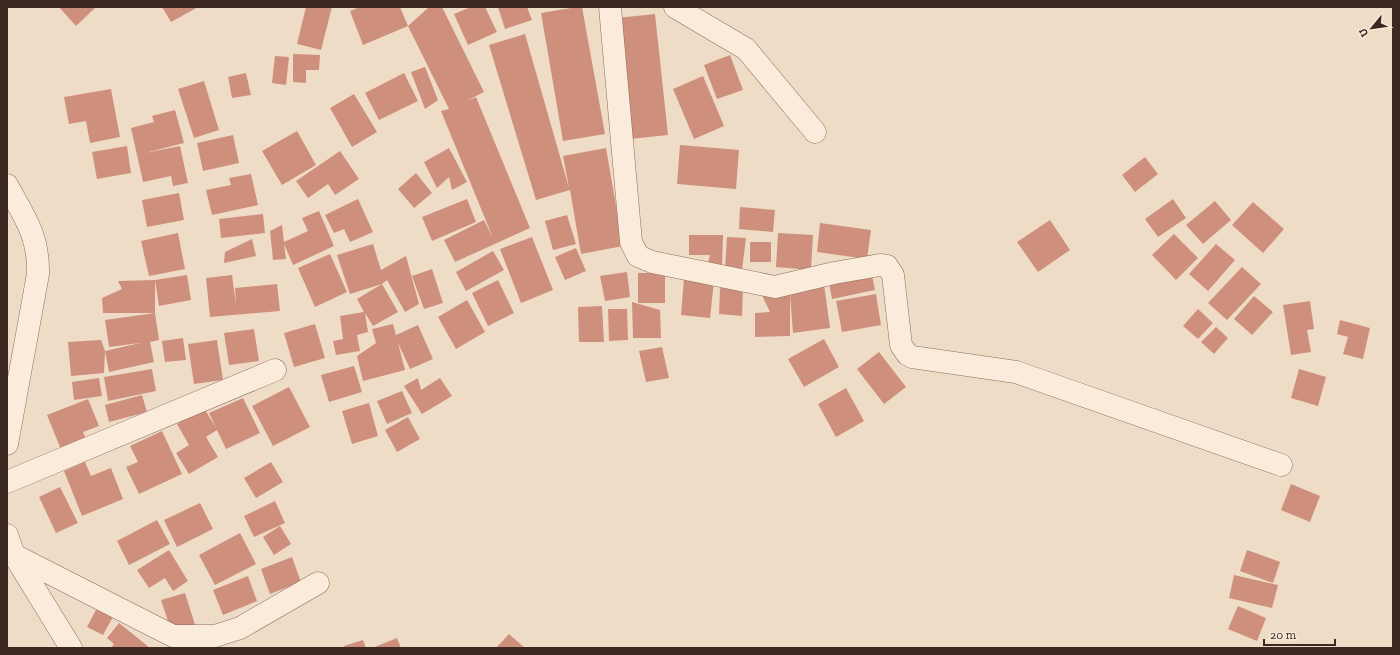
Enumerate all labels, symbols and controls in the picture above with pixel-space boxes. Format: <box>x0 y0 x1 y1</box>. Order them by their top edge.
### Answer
north arrow <box>1352 8 1392 48</box>
text: U <box>1356 26 1371 39</box>
scale bar <box>1264 621 1335 647</box>
text: 20 m <box>1270 628 1297 642</box>

